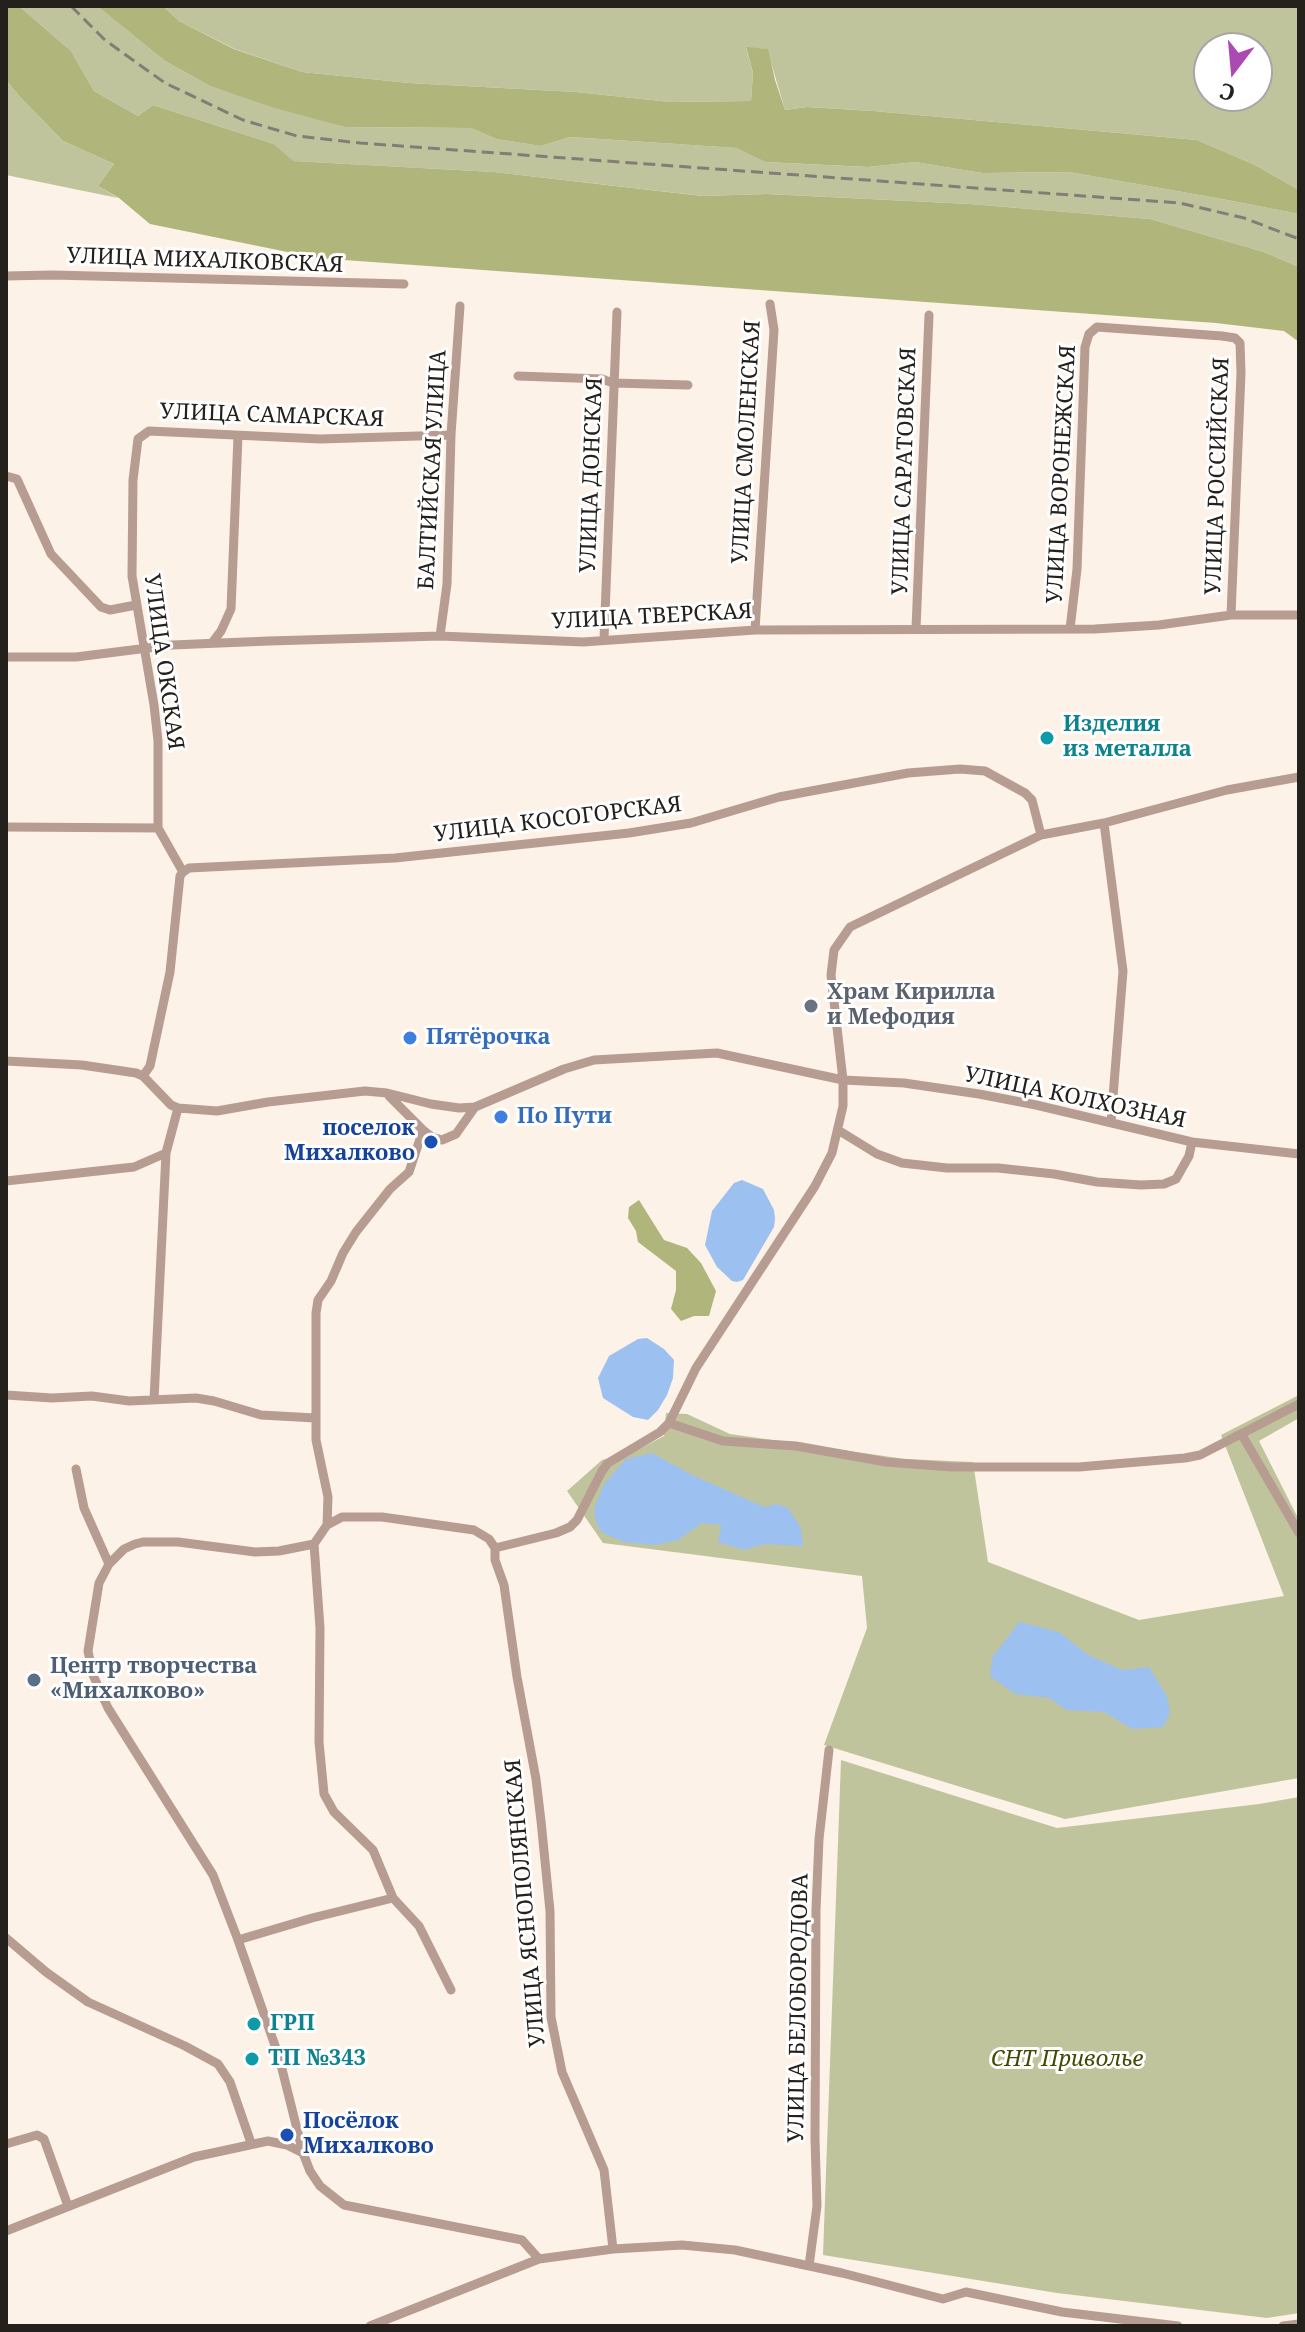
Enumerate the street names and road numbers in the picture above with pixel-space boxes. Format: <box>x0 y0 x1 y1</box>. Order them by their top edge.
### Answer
street label: УЛИЦА МИХАЛКОВСКАЯ <box>66 243 344 279</box>
street label: УЛИЦА СМОЛЕНСКАЯ <box>727 320 767 564</box>
street label: УЛИЦА ВОРОНЕЖСКАЯ <box>1042 344 1082 604</box>
street label: УЛИЦА САРАТОВСКАЯ <box>887 347 923 595</box>
street label: БАЛТИЙСКАЯ УЛИЦА <box>414 349 452 591</box>
street label: УЛИЦА РОССИЙСКАЯ <box>1201 357 1235 595</box>
street label: УЛИЦА ДОНСКАЯ <box>575 377 609 573</box>
street label: УЛИЦА САМАРСКАЯ <box>159 399 385 433</box>
street label: УЛИЦА ОКСКАЯ <box>138 572 188 752</box>
street label: УЛИЦА ТВЕРСКАЯ <box>551 599 753 635</box>
street label: УЛИЦА КОСОГОРСКАЯ <box>433 792 683 848</box>
street label: УЛИЦА КОЛХОЗНАЯ <box>962 1062 1188 1134</box>
street label: УЛИЦА ЯСНОПОЛЯНСКАЯ <box>500 1758 552 2048</box>
street label: УЛИЦА БЕЛОБОРОДОВА <box>783 1873 815 2143</box>

